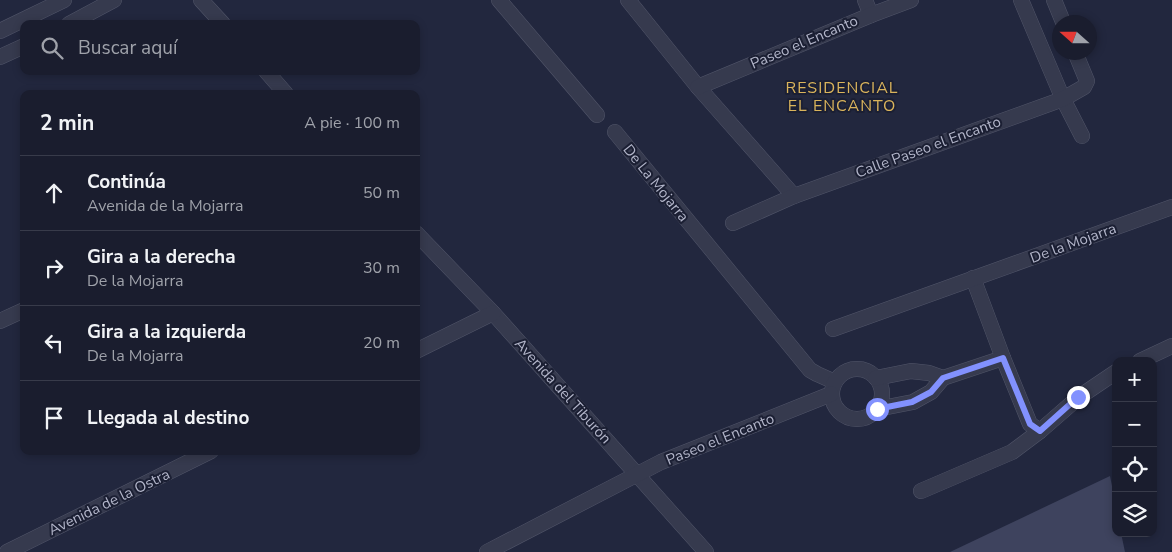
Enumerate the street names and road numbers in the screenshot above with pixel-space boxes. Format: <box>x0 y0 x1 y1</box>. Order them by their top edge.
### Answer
street label: Paseo el Encanto <box>747 10 861 74</box>
street label: Calle Paseo el Encanto <box>853 111 1003 183</box>
street label: De La Mojarra <box>619 140 693 226</box>
street label: De la Mojarra <box>1027 218 1119 268</box>
street label: Avenida del Tiburón <box>510 334 616 448</box>
street label: Paseo el Encanto <box>663 408 777 470</box>
street label: Avenida de la Ostra <box>45 464 173 540</box>

